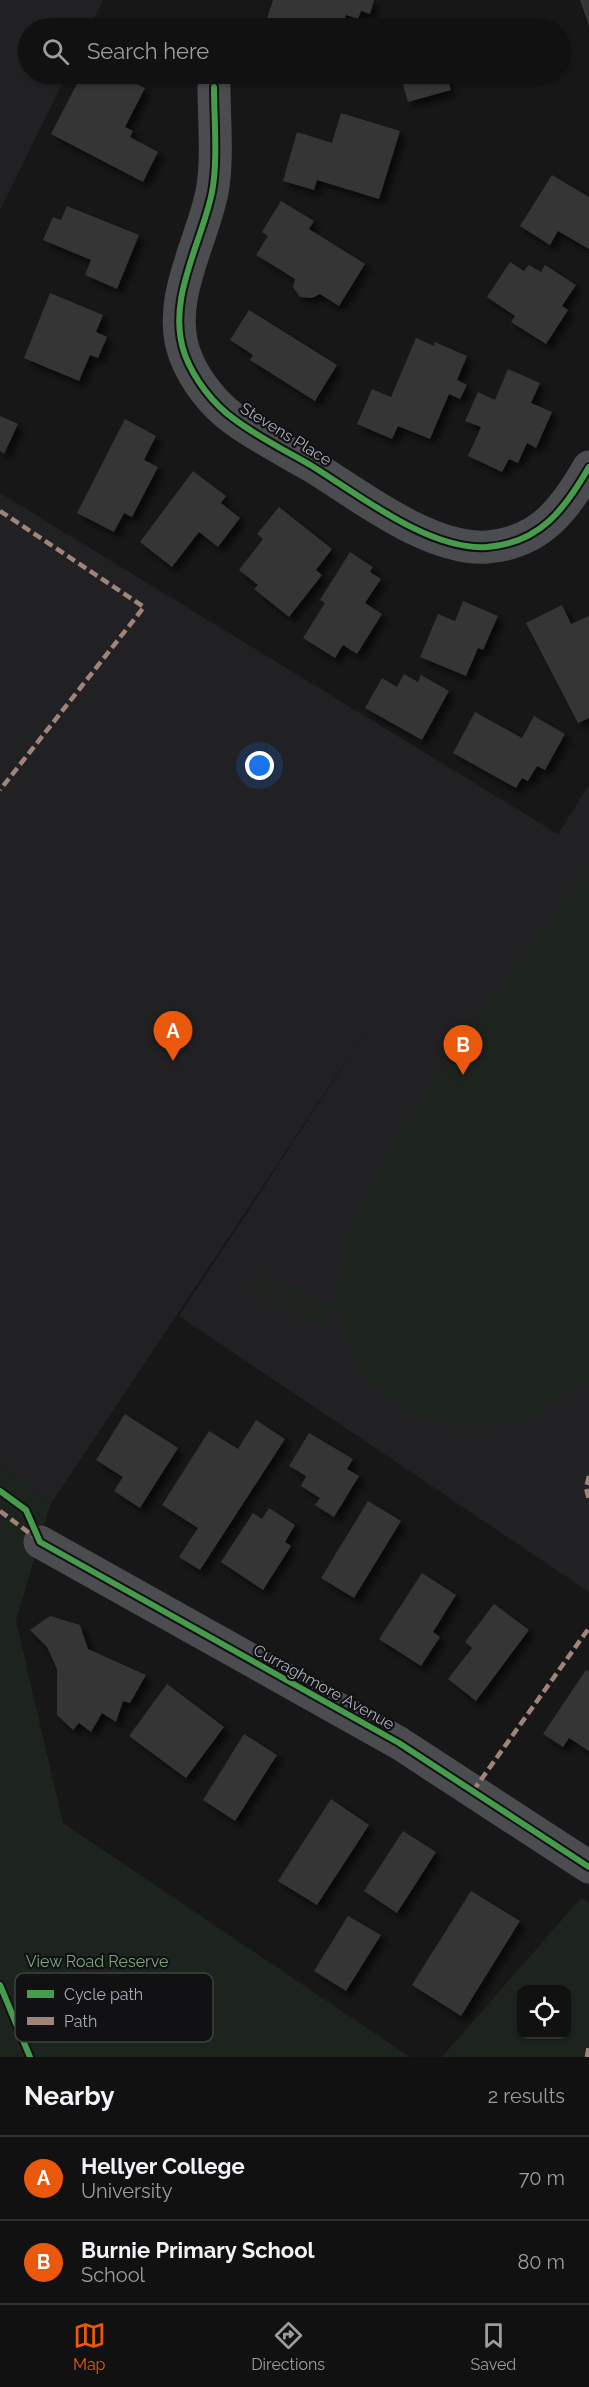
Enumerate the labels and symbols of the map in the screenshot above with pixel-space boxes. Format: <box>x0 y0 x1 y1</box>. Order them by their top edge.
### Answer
street label: Stevens Place <box>237 398 335 470</box>
your location <box>245 751 274 780</box>
pin: A <box>154 1012 192 1061</box>
pin: B <box>444 1026 482 1075</box>
street label: Curraghmore Avenue <box>250 1640 398 1734</box>
park label: View Road Reserve <box>26 1952 168 1971</box>
legend <box>15 1973 213 2042</box>
text: Cycle path <box>64 1985 143 2004</box>
text: Path <box>64 2012 97 2031</box>

